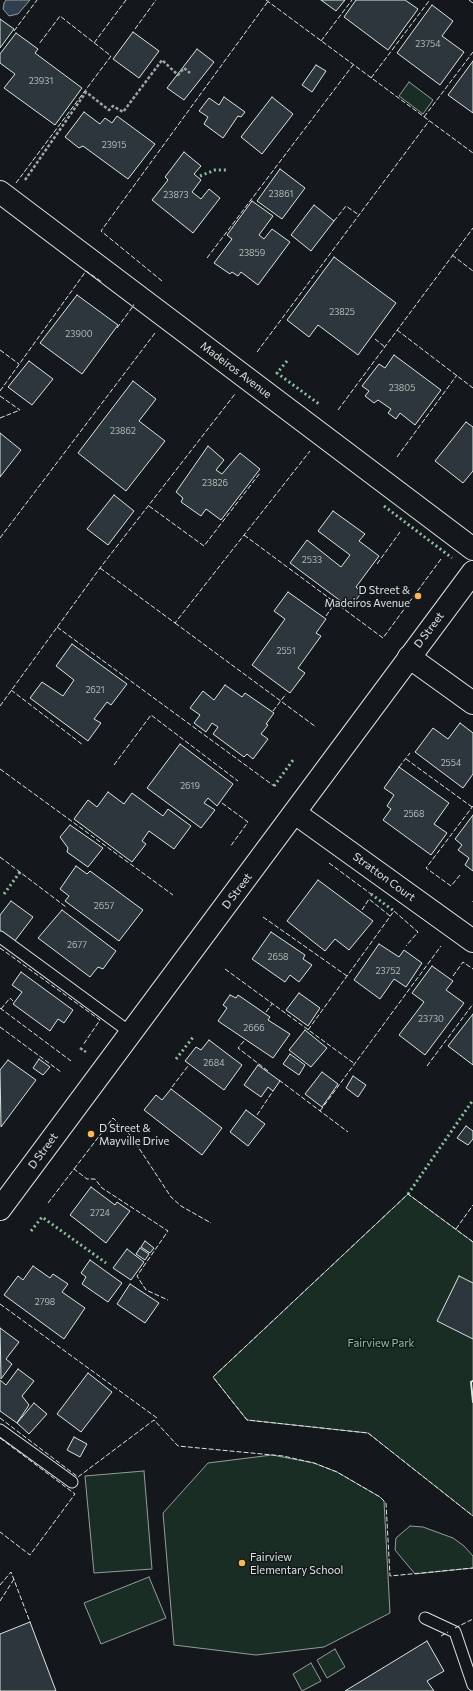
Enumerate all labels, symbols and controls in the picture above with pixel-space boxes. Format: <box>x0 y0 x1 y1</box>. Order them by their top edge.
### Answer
house number: 23754 <box>415 39 441 49</box>
house number: 23931 <box>29 76 53 86</box>
house number: 23915 <box>102 140 126 150</box>
house number: 23861 <box>269 189 293 199</box>
house number: 23873 <box>163 190 189 200</box>
house number: 23859 <box>239 248 265 258</box>
house number: 23825 <box>329 307 355 317</box>
house number: 23900 <box>65 329 93 339</box>
street label: Madeiros Avenue <box>198 339 274 401</box>
house number: 23805 <box>389 383 415 393</box>
house number: 23862 <box>110 426 136 436</box>
house number: 23826 <box>202 478 228 488</box>
house number: 2533 <box>302 555 322 565</box>
place label: D Street & Madeiros Avenue <box>324 583 410 609</box>
marker: D Street & Madeiros Avenue <box>413 591 423 601</box>
street label: D Street <box>411 610 447 650</box>
house number: 2551 <box>276 646 296 656</box>
house number: 2621 <box>85 685 105 695</box>
house number: 2554 <box>441 758 461 768</box>
house number: 2619 <box>180 781 200 791</box>
house number: 2568 <box>403 809 425 819</box>
street label: Stratton Court <box>350 850 418 904</box>
street label: D Street <box>219 871 255 911</box>
house number: 2657 <box>94 901 114 911</box>
house number: 2677 <box>67 940 87 950</box>
house number: 2658 <box>267 952 289 962</box>
house number: 23752 <box>376 966 400 976</box>
house number: 23730 <box>418 1014 444 1024</box>
house number: 2666 <box>243 1023 265 1033</box>
house number: 2684 <box>203 1058 225 1068</box>
place label: D Street & Mayville Drive <box>99 1121 169 1147</box>
marker: D Street & Mayville Drive <box>86 1129 96 1139</box>
street label: D Street <box>26 1130 60 1172</box>
house number: 2724 <box>90 1208 110 1218</box>
house number: 2798 <box>35 1297 55 1307</box>
park label: Fairview Park <box>347 1336 415 1350</box>
place label: Fairview Elementary School <box>250 1550 343 1576</box>
marker: Fairview Elementary School <box>237 1558 247 1568</box>

